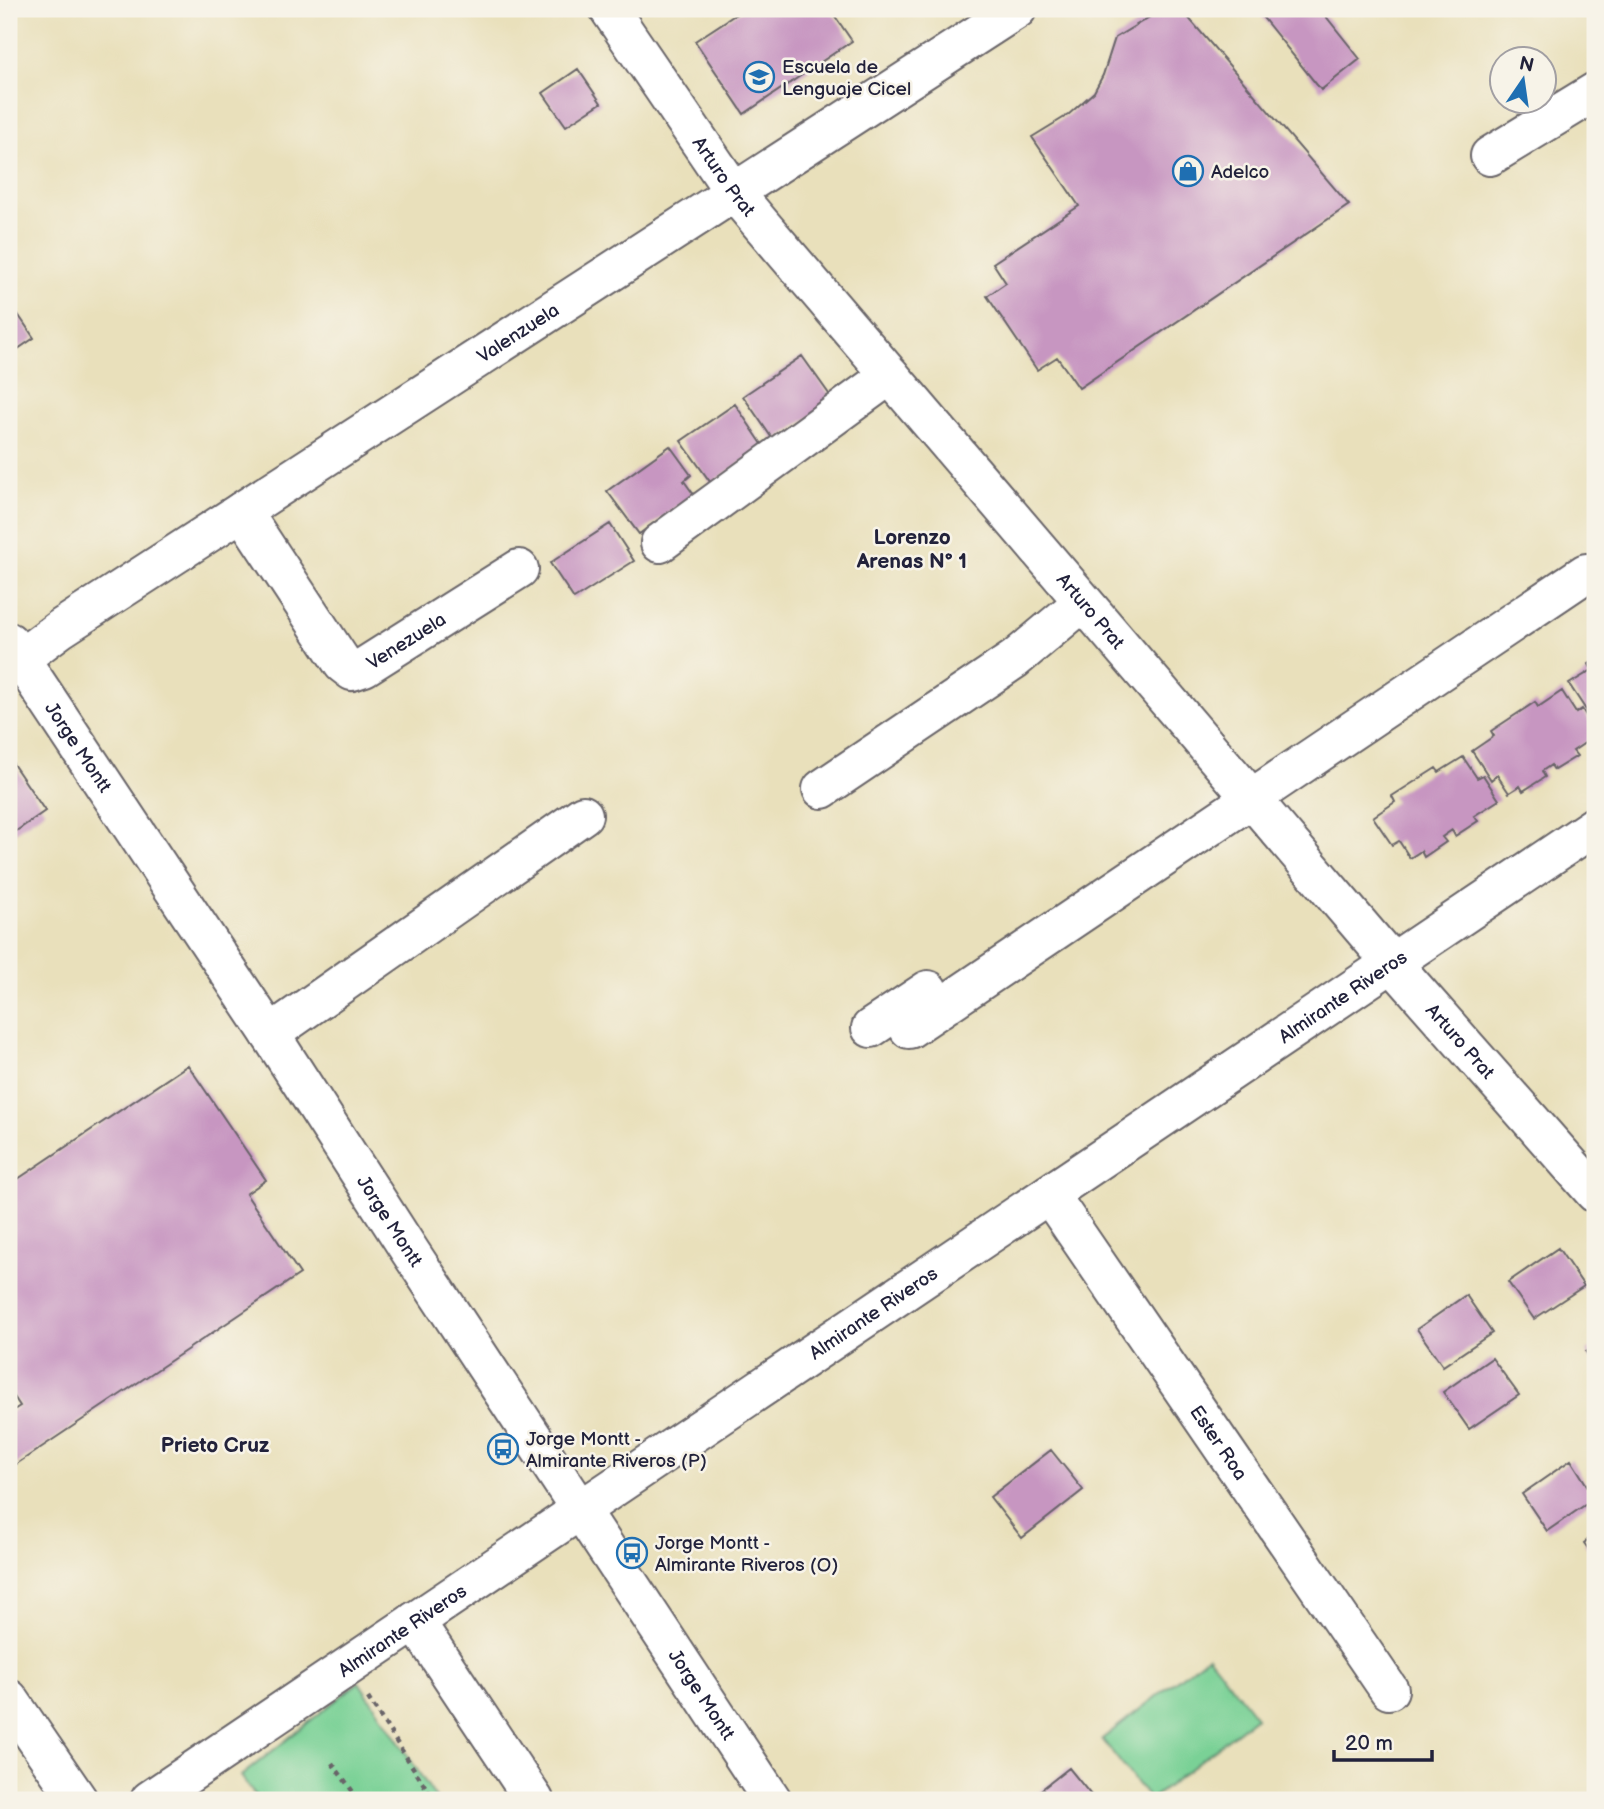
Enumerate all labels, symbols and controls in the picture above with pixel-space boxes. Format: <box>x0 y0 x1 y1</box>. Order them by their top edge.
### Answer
north arrow <box>1488 46 1558 116</box>
text: N <box>1517 52 1536 78</box>
place label: Escuela de Lenguaje Cicel <box>782 56 911 101</box>
school or university icon: Escuela de Lenguaje Cicel <box>742 60 776 94</box>
street label: Arturo Prat <box>687 133 760 222</box>
shop icon: Adelco <box>1171 154 1205 188</box>
place label: Adelco <box>1211 161 1269 184</box>
street label: Valenzuela <box>473 299 564 369</box>
district label: Lorenzo Arenas N° 1 <box>856 525 967 574</box>
street label: Arturo Prat <box>1051 569 1129 654</box>
street label: Venezuela <box>363 608 451 675</box>
street label: Jorge Montt <box>39 698 116 797</box>
street label: Almirante Riveros <box>1275 946 1412 1049</box>
street label: Arturo Prat <box>1420 1000 1499 1084</box>
street label: Jorge Montt <box>351 1172 427 1272</box>
street label: Almirante Riveros <box>805 1262 942 1365</box>
street label: Ester Roa <box>1184 1401 1252 1485</box>
place label: Jorge Montt - Almirante Riveros (P) <box>526 1428 707 1473</box>
bus stop icon: Jorge Montt - Almirante Riveros (P) <box>486 1432 520 1466</box>
district label: Prieto Cruz <box>161 1433 269 1458</box>
place label: Jorge Montt - Almirante Riveros (O) <box>655 1532 838 1577</box>
bus stop icon: Jorge Montt - Almirante Riveros (O) <box>615 1536 649 1570</box>
street label: Almirante Riveros <box>334 1580 471 1683</box>
street label: Jorge Montt <box>663 1645 739 1745</box>
scale bar <box>1334 1718 1432 1762</box>
text: 20 m <box>1345 1731 1393 1756</box>

